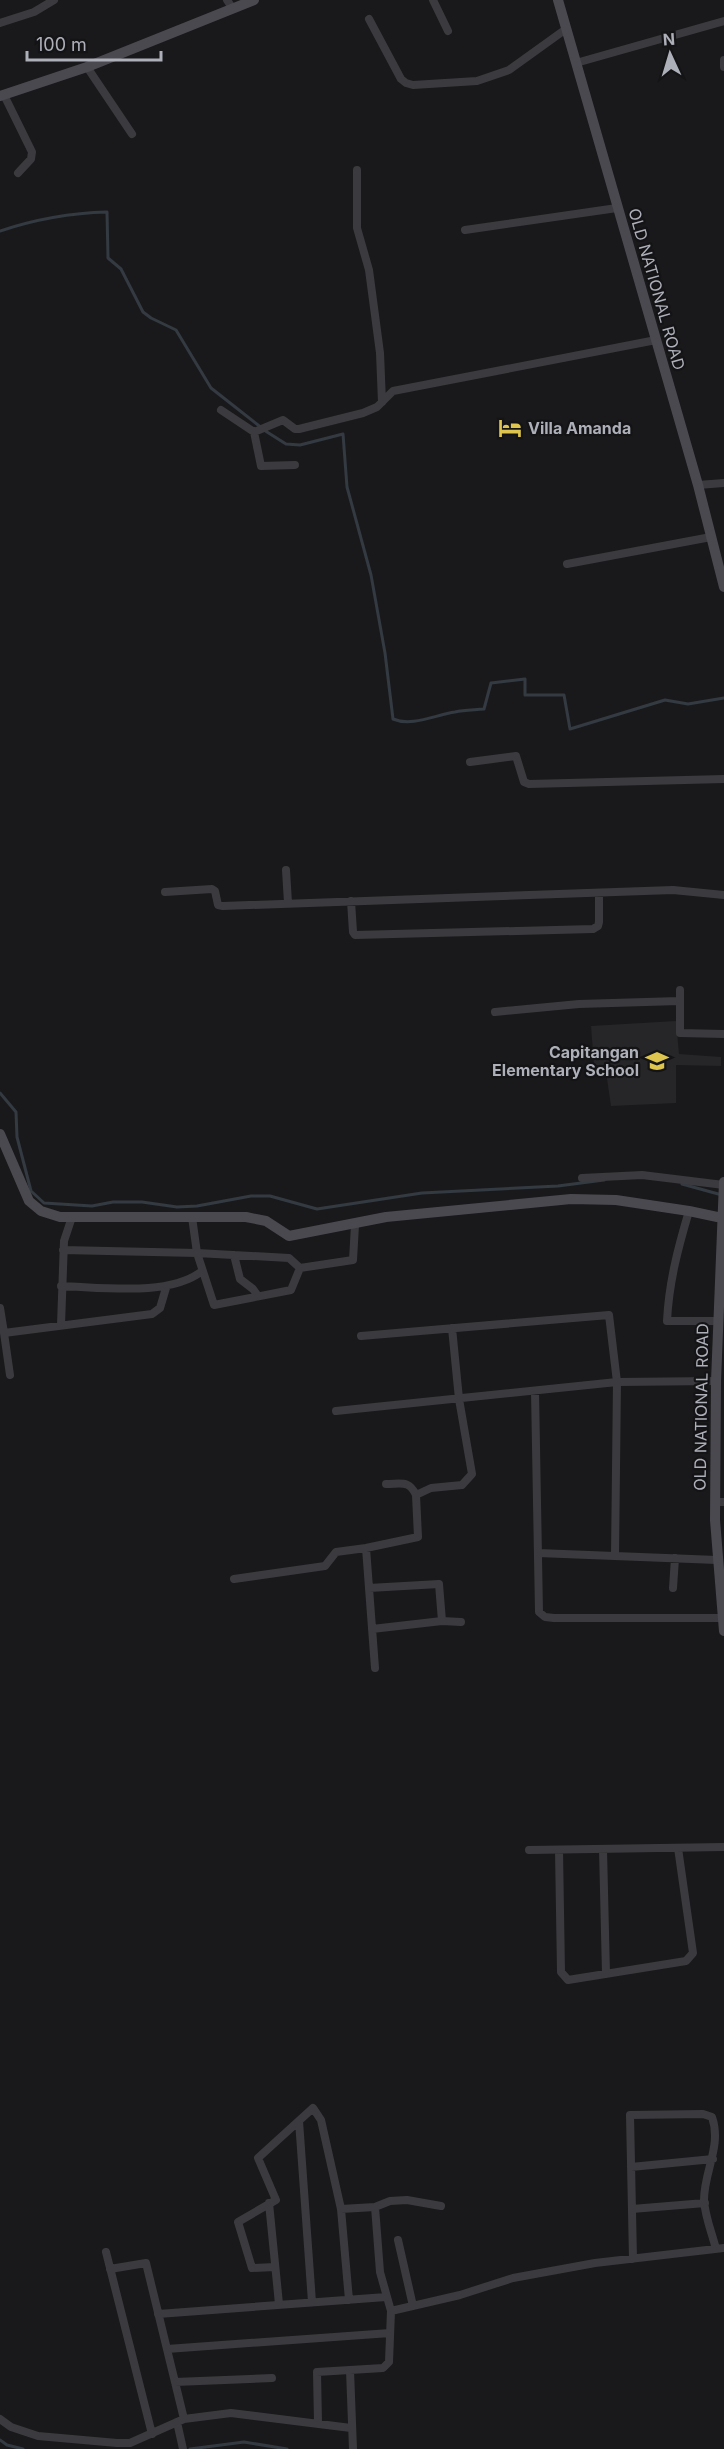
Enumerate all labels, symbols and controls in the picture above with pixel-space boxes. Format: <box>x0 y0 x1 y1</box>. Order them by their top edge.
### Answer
scale bar <box>27 24 160 62</box>
north arrow <box>640 24 700 84</box>
text: N <box>662 29 676 49</box>
text: 100 m <box>36 34 87 55</box>
street label: OLD NATIONAL ROAD <box>624 206 690 372</box>
hotel icon: Villa Amanda <box>497 415 523 441</box>
place label: Villa Amanda <box>528 418 631 438</box>
place label: Capitangan Elementary School <box>492 1042 639 1080</box>
school or university icon: Capitangan Elementary School <box>644 1048 670 1074</box>
street label: OLD NATIONAL ROAD <box>690 1323 712 1491</box>

